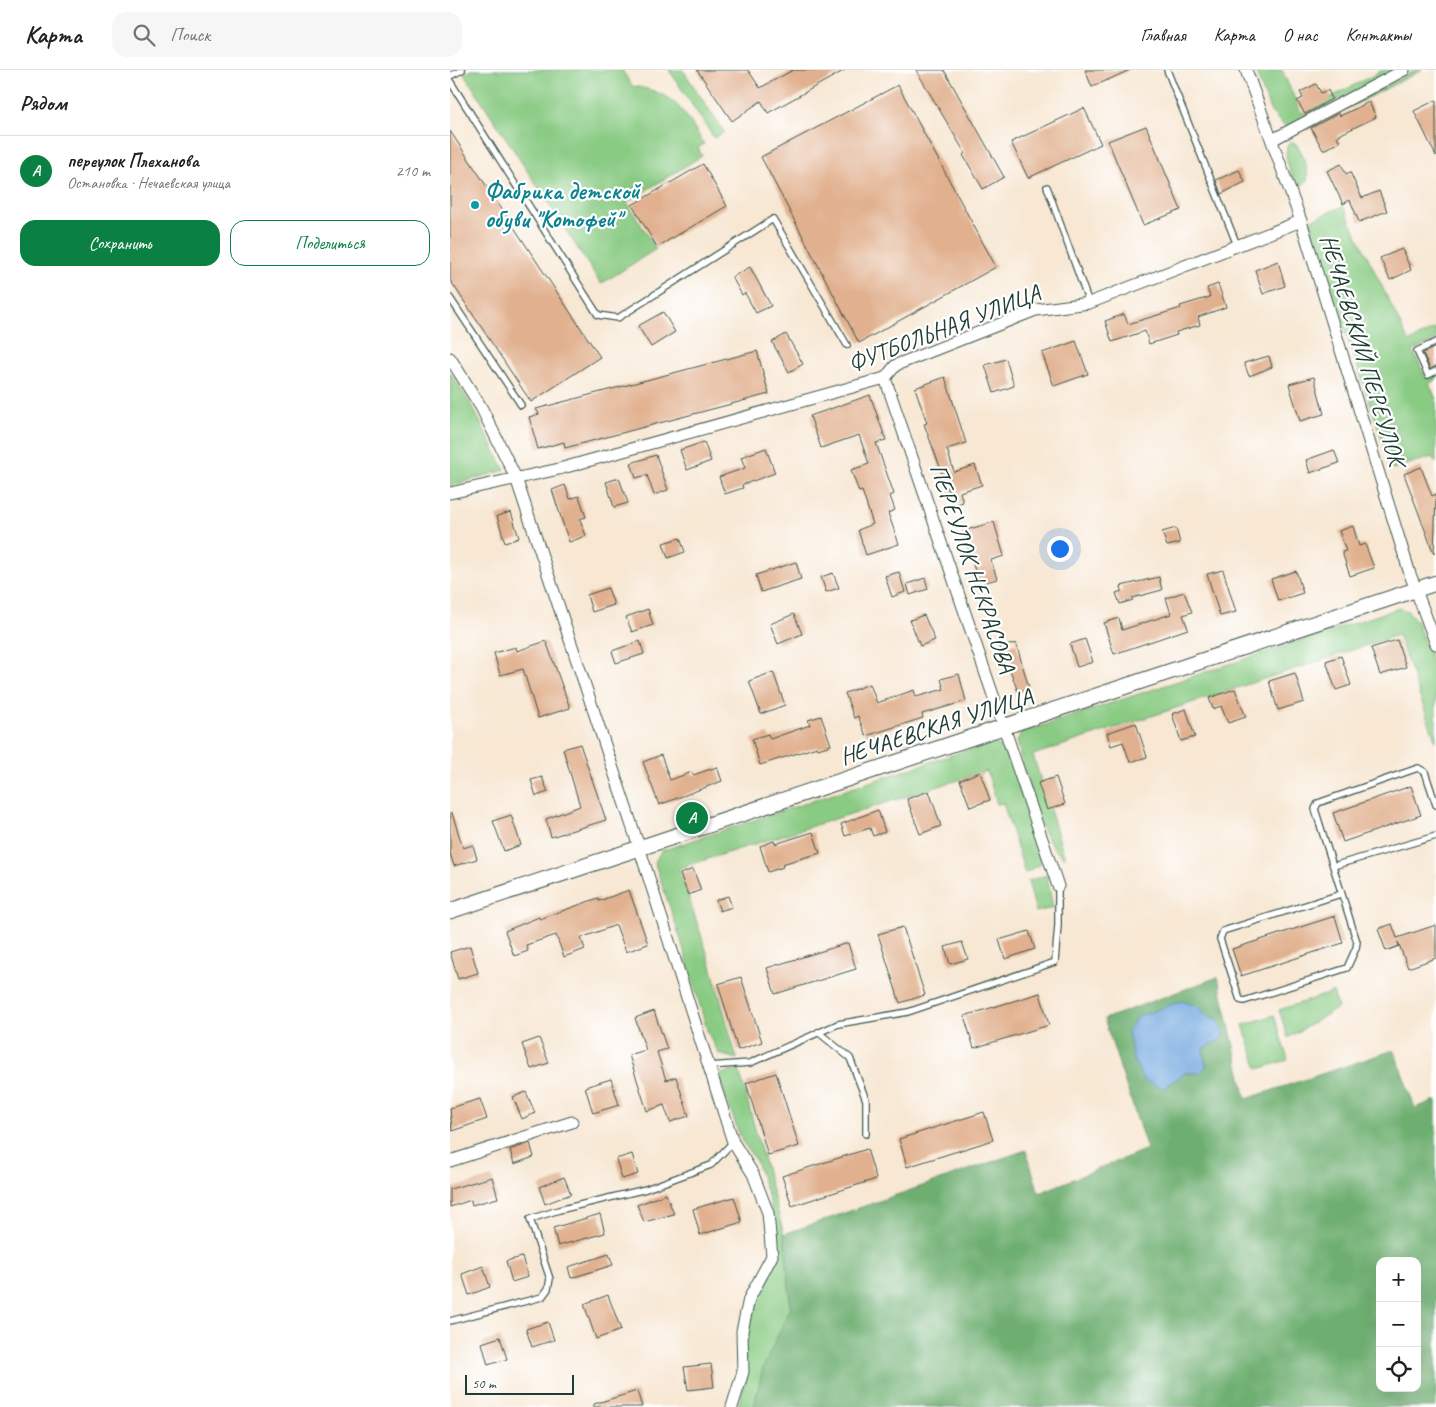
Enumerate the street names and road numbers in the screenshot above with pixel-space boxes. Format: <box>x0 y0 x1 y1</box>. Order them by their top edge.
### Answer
street label: НЕЧАЕВСКИЙ ПЕРЕУЛОК <box>1314 231 1414 474</box>
street label: ФУТБОЛЬНАЯ УЛИЦА <box>844 277 1045 378</box>
street label: ПЕРЕУЛОК НЕКРАСОВА <box>923 460 1023 677</box>
street label: НЕЧАЕВСКАЯ УЛИЦА <box>836 680 1037 771</box>

